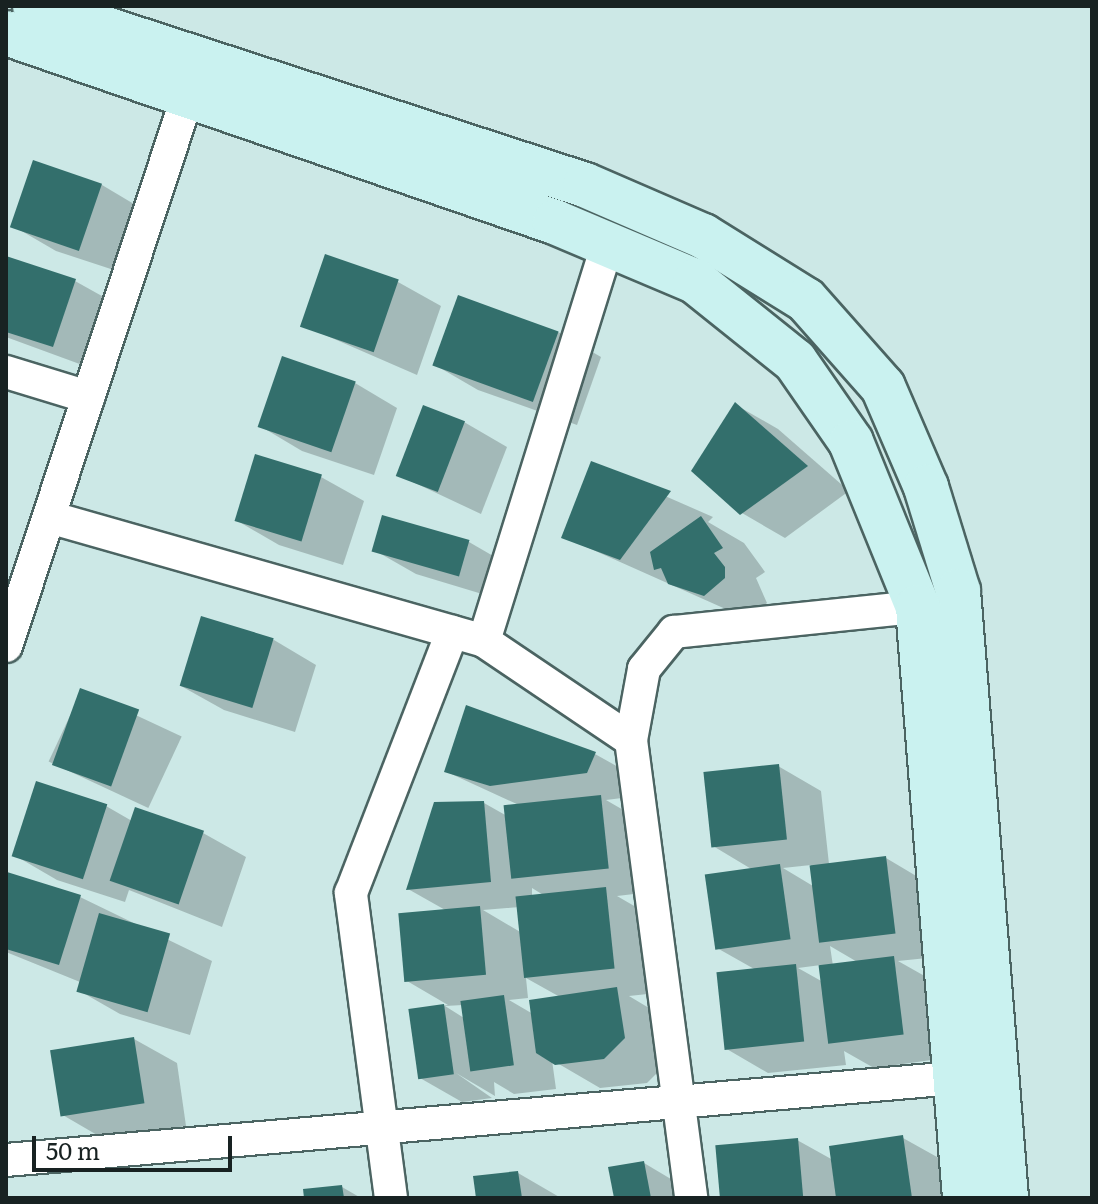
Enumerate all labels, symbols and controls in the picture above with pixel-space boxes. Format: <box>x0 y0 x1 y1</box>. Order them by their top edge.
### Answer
scale bar <box>36 1120 236 1170</box>
text: 50 m <box>46 1132 100 1167</box>

